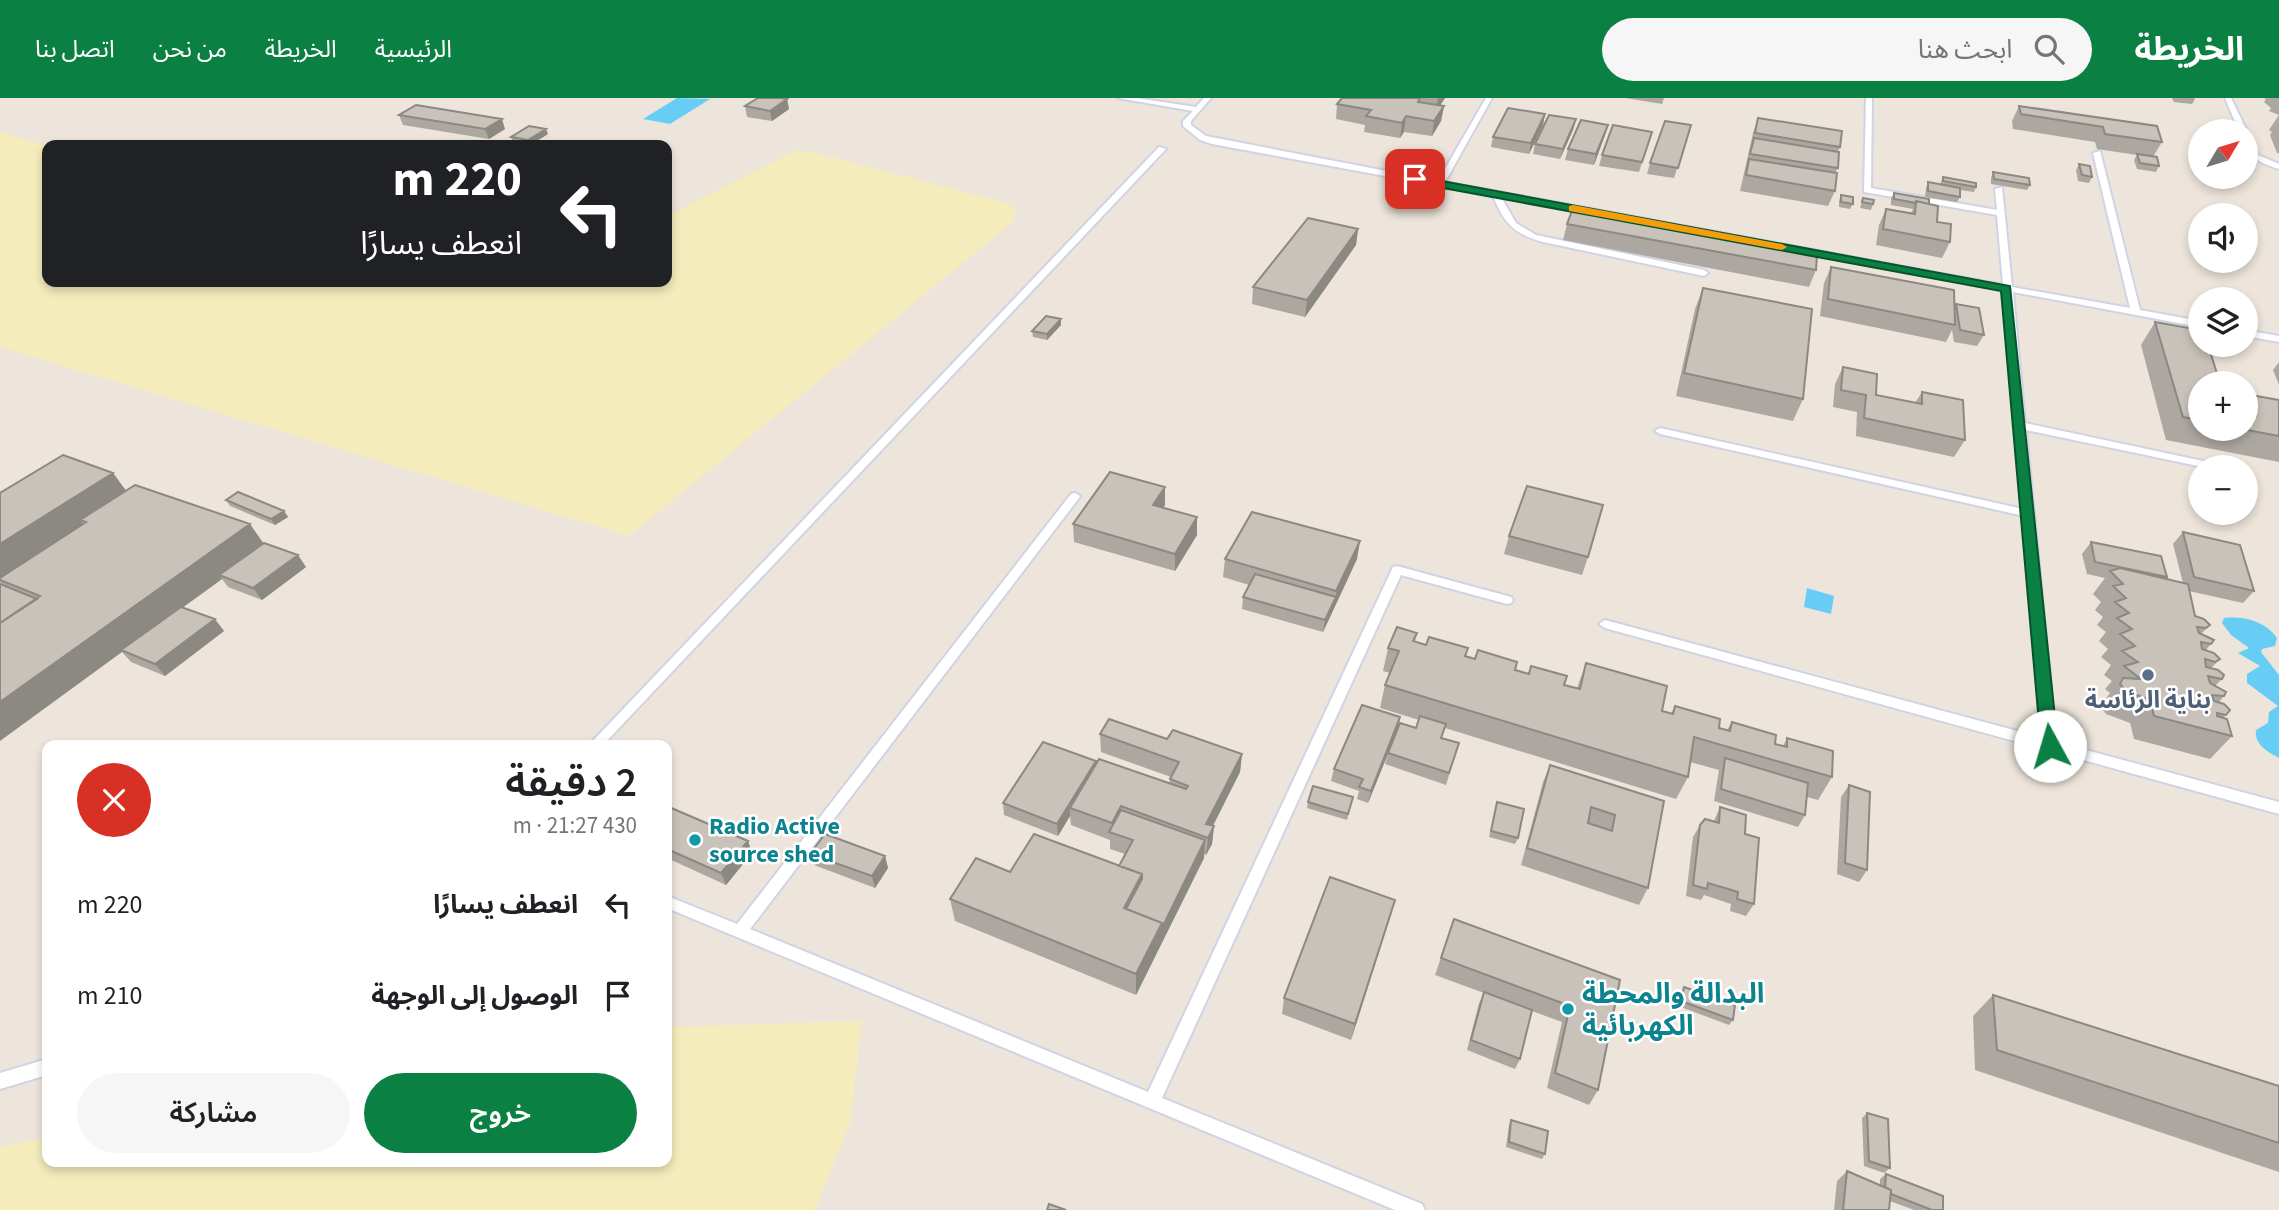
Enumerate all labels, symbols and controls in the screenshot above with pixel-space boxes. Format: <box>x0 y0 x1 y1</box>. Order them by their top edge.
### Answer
search box <box>1602 18 2092 81</box>
text: الخريطة <box>2134 26 2244 73</box>
icon: search <box>2030 30 2068 68</box>
text: ابحث هنا <box>1918 31 2012 68</box>
text: اتصل بنا <box>35 32 115 67</box>
text: من نحن <box>153 32 227 67</box>
text: الخريطة <box>265 32 337 67</box>
text: الرئيسية <box>375 32 452 67</box>
north arrow <box>2188 119 2258 189</box>
map controls <box>2188 119 2258 525</box>
text: 220 m <box>393 145 522 215</box>
pin <box>1385 149 1445 209</box>
icon: arrive <box>1396 160 1434 198</box>
icon: left <box>546 168 637 259</box>
button: sound <box>2188 203 2258 273</box>
text: انعطف يسارًا <box>360 221 522 267</box>
button: layers <box>2188 287 2258 357</box>
button: + <box>2188 371 2258 441</box>
button: − <box>2188 455 2258 525</box>
marker: بناية الرئاسة <box>2140 667 2156 683</box>
place label: بناية الرئاسة <box>2085 683 2211 718</box>
position arrow <box>2013 709 2087 783</box>
text: 2 دقيقة <box>505 753 637 813</box>
button: close <box>77 763 151 837</box>
text: 430 m · 21:27 <box>513 809 637 842</box>
place label: Radio Active source shed <box>709 809 840 872</box>
marker: Radio Active source shed <box>687 832 703 848</box>
text: 220 m <box>77 886 143 923</box>
text: انعطف يسارًا <box>433 886 578 923</box>
icon: left <box>599 886 637 924</box>
place label: البدالة والمحطة الكهربائية <box>1582 974 1764 1046</box>
text: 210 m <box>77 977 143 1014</box>
text: الوصول إلى الوجهة <box>371 977 578 1014</box>
icon: arrive <box>599 977 637 1015</box>
marker: البدالة والمحطة الكهربائية <box>1560 1001 1576 1017</box>
button: مشاركة <box>77 1073 350 1153</box>
button: خروج <box>364 1073 637 1153</box>

